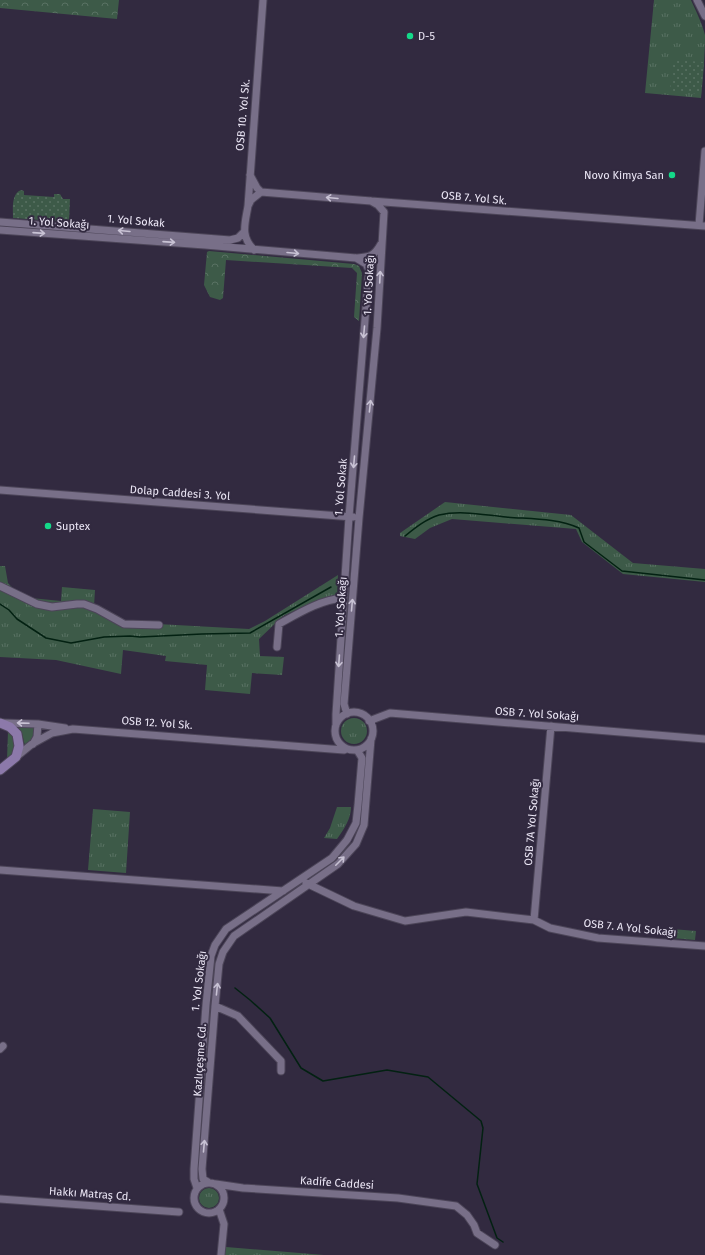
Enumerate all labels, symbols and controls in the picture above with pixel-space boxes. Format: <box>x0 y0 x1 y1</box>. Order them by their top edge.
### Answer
place label: D-5 <box>418 30 435 43</box>
marker: D-5 <box>405 31 415 41</box>
street label: OSB 10. Yol Sk. <box>233 78 253 151</box>
place label: Novo Kimya San <box>584 169 664 182</box>
marker: Novo Kimya San <box>667 170 677 180</box>
street label: OSB 7. Yol Sk. <box>441 189 508 207</box>
one-way arrow <box>326 194 339 202</box>
street label: 1. Yol Sokak <box>107 212 166 230</box>
street label: 1. Yol Sokağı <box>28 214 90 232</box>
one-way arrow <box>118 228 131 235</box>
one-way arrow <box>32 229 45 236</box>
one-way arrow <box>162 239 175 246</box>
one-way arrow <box>286 250 299 257</box>
street label: 1. Yol Sokağı <box>361 254 377 316</box>
one-way arrow <box>376 271 384 284</box>
one-way arrow <box>361 325 368 338</box>
one-way arrow <box>366 400 373 413</box>
one-way arrow <box>350 455 357 468</box>
street label: 1. Yol Sokak <box>332 457 350 516</box>
street label: Dolap Caddesi 3. Yol <box>129 483 231 503</box>
place label: Suptex <box>56 520 91 533</box>
marker: Suptex <box>43 521 53 531</box>
street label: 1. Yol Sokağı <box>332 576 350 638</box>
one-way arrow <box>349 599 356 612</box>
one-way arrow <box>336 654 343 667</box>
street label: OSB 7. Yol Sokağı <box>495 705 579 723</box>
street label: OSB 12. Yol Sk. <box>121 714 193 732</box>
one-way arrow <box>17 719 30 727</box>
street label: OSB 7A Yol Sokağı <box>522 778 542 866</box>
one-way arrow <box>335 857 345 866</box>
street label: OSB 7. A Yol Sokağı <box>583 917 677 939</box>
street label: 1. Yol Sokağı <box>189 950 209 1012</box>
one-way arrow <box>213 983 220 996</box>
street label: Kazlıçeşme Cd. <box>191 1023 209 1097</box>
one-way arrow <box>201 1140 208 1153</box>
street label: Kadife Caddesi <box>300 1174 374 1192</box>
street label: Hakkı Matraş Cd. <box>49 1185 132 1203</box>

